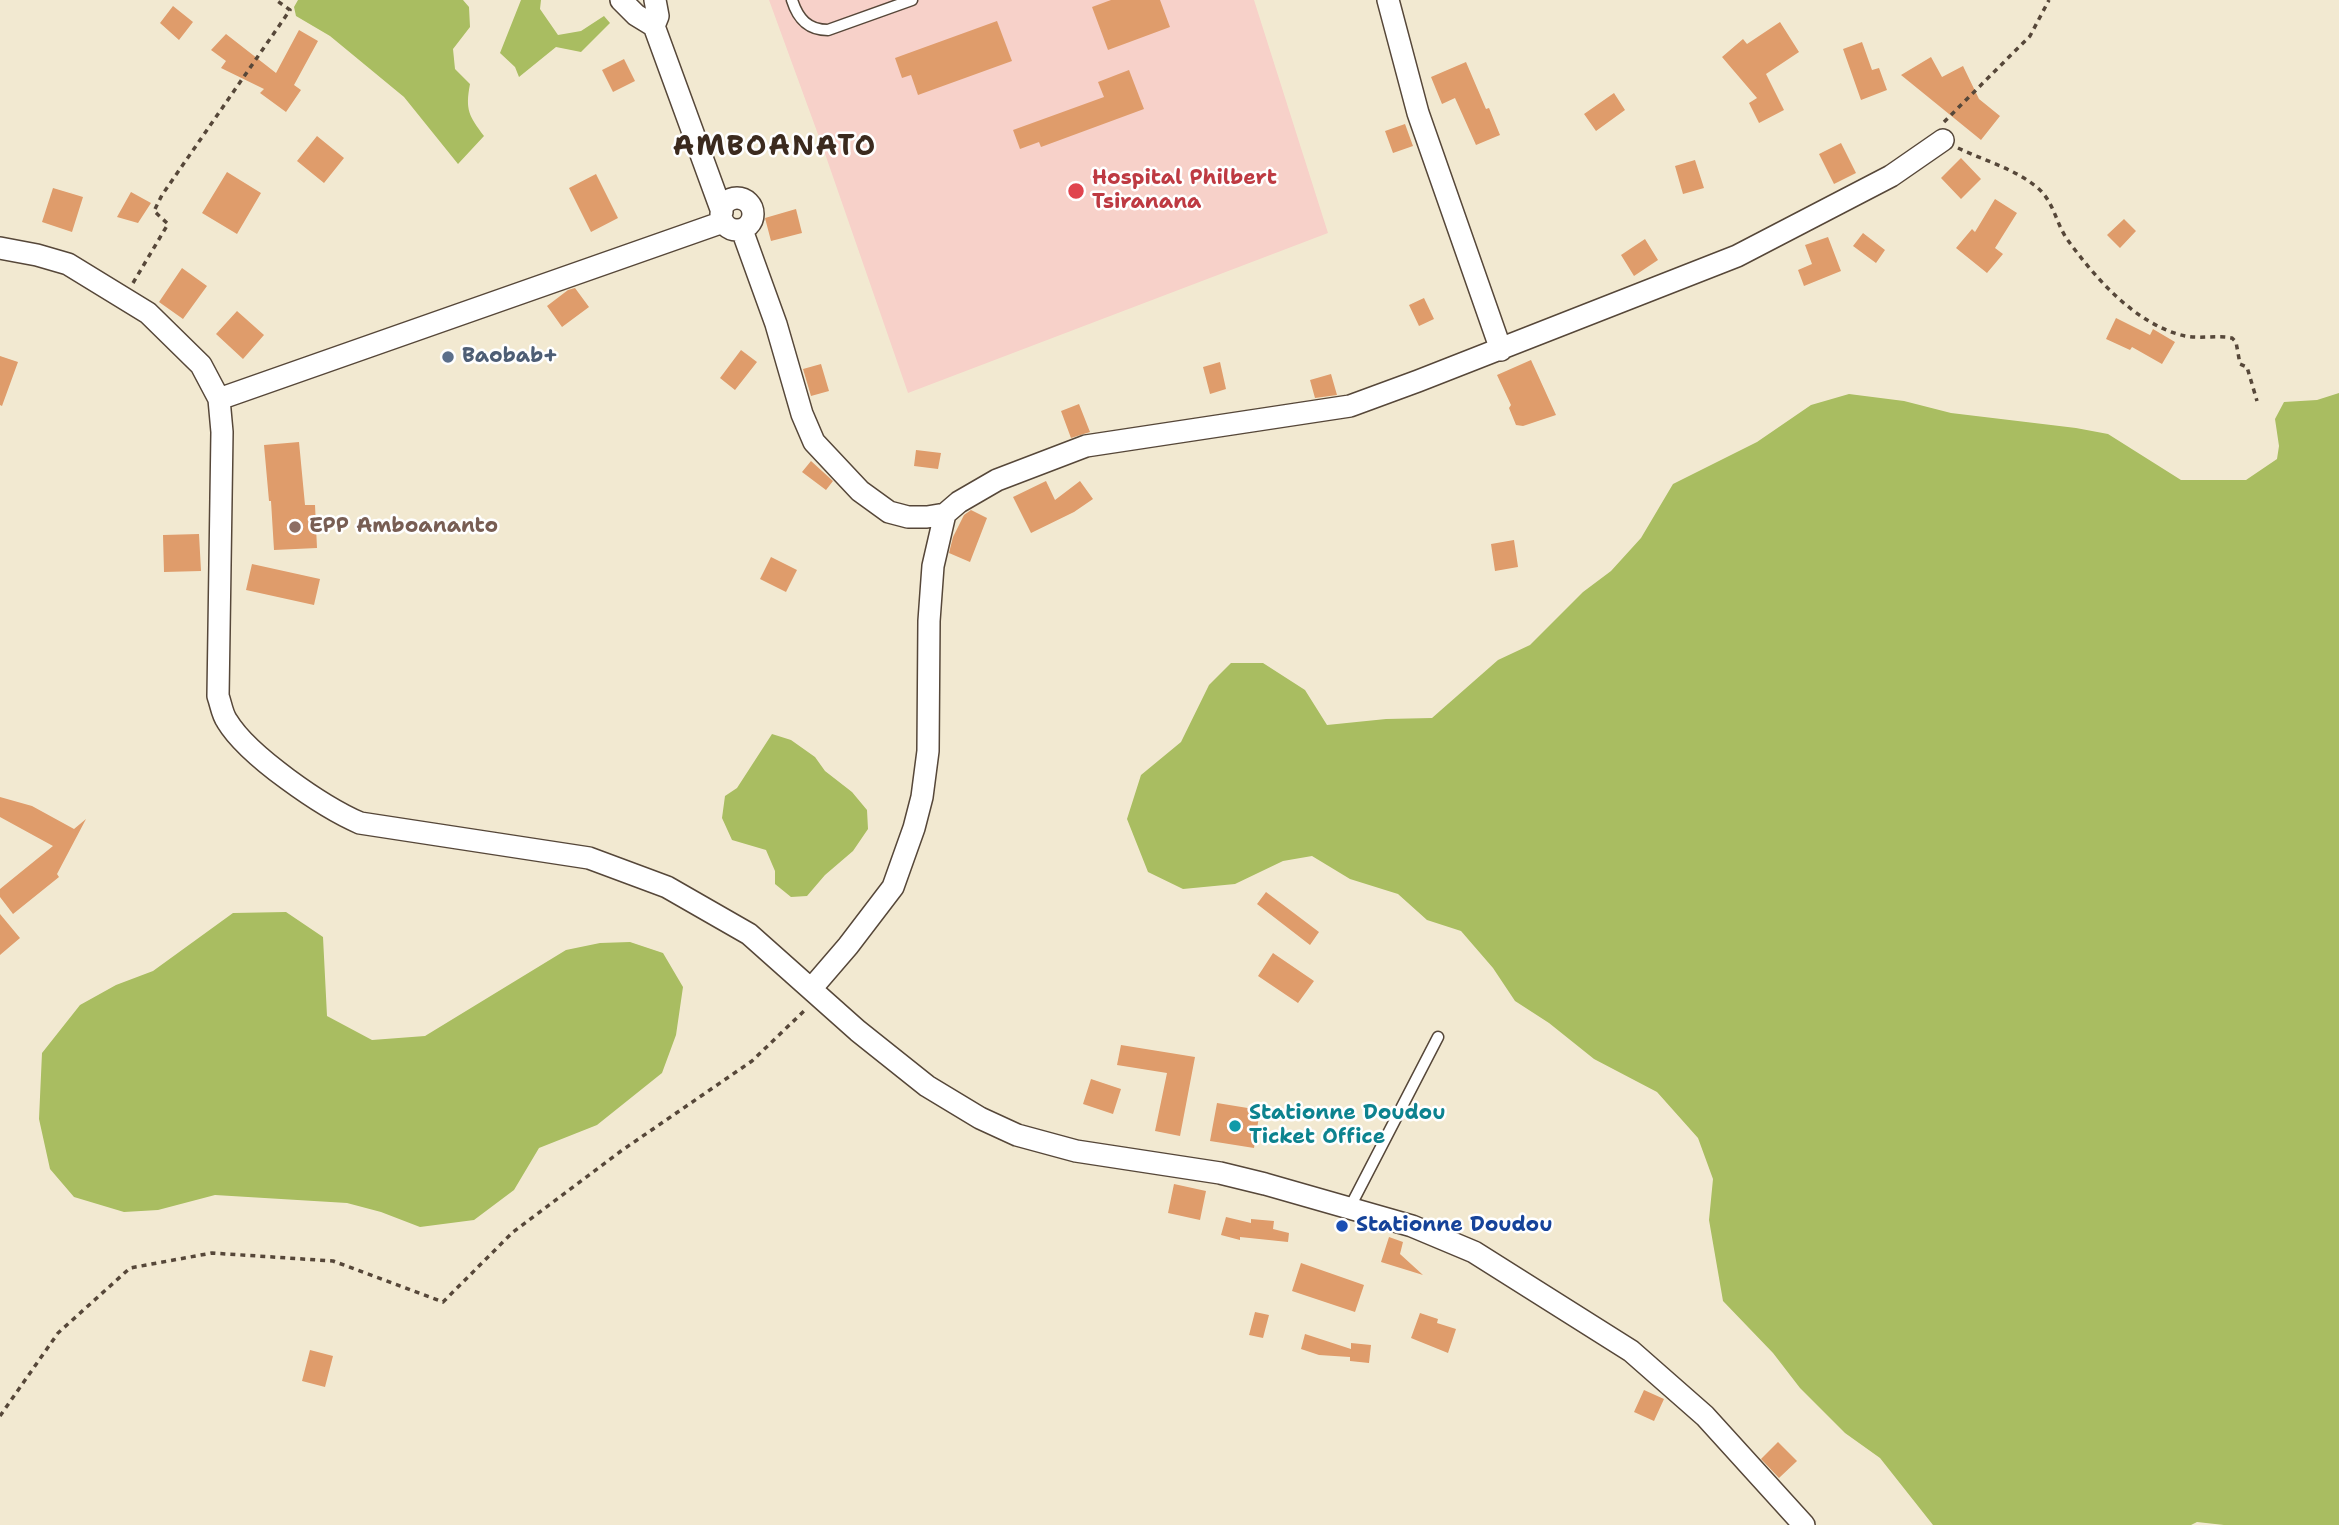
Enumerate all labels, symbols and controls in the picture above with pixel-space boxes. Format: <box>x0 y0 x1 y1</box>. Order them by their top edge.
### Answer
district label: AMBOANATO <box>674 131 876 165</box>
place label: Hospital Philbert Tsiranana <box>1092 166 1277 216</box>
marker: Hospital Philbert Tsiranana <box>1066 181 1086 201</box>
place label: Baobab+ <box>462 344 558 370</box>
marker: Baobab+ <box>440 349 456 365</box>
place label: EPP Amboananto <box>309 514 498 540</box>
marker: EPP Amboananto <box>287 519 303 535</box>
place label: Stationne Doudou Ticket Office <box>1249 1101 1445 1151</box>
marker: Stationne Doudou Ticket Office <box>1227 1118 1243 1134</box>
place label: Stationne Doudou <box>1356 1213 1552 1239</box>
marker: Stationne Doudou <box>1334 1218 1350 1234</box>

